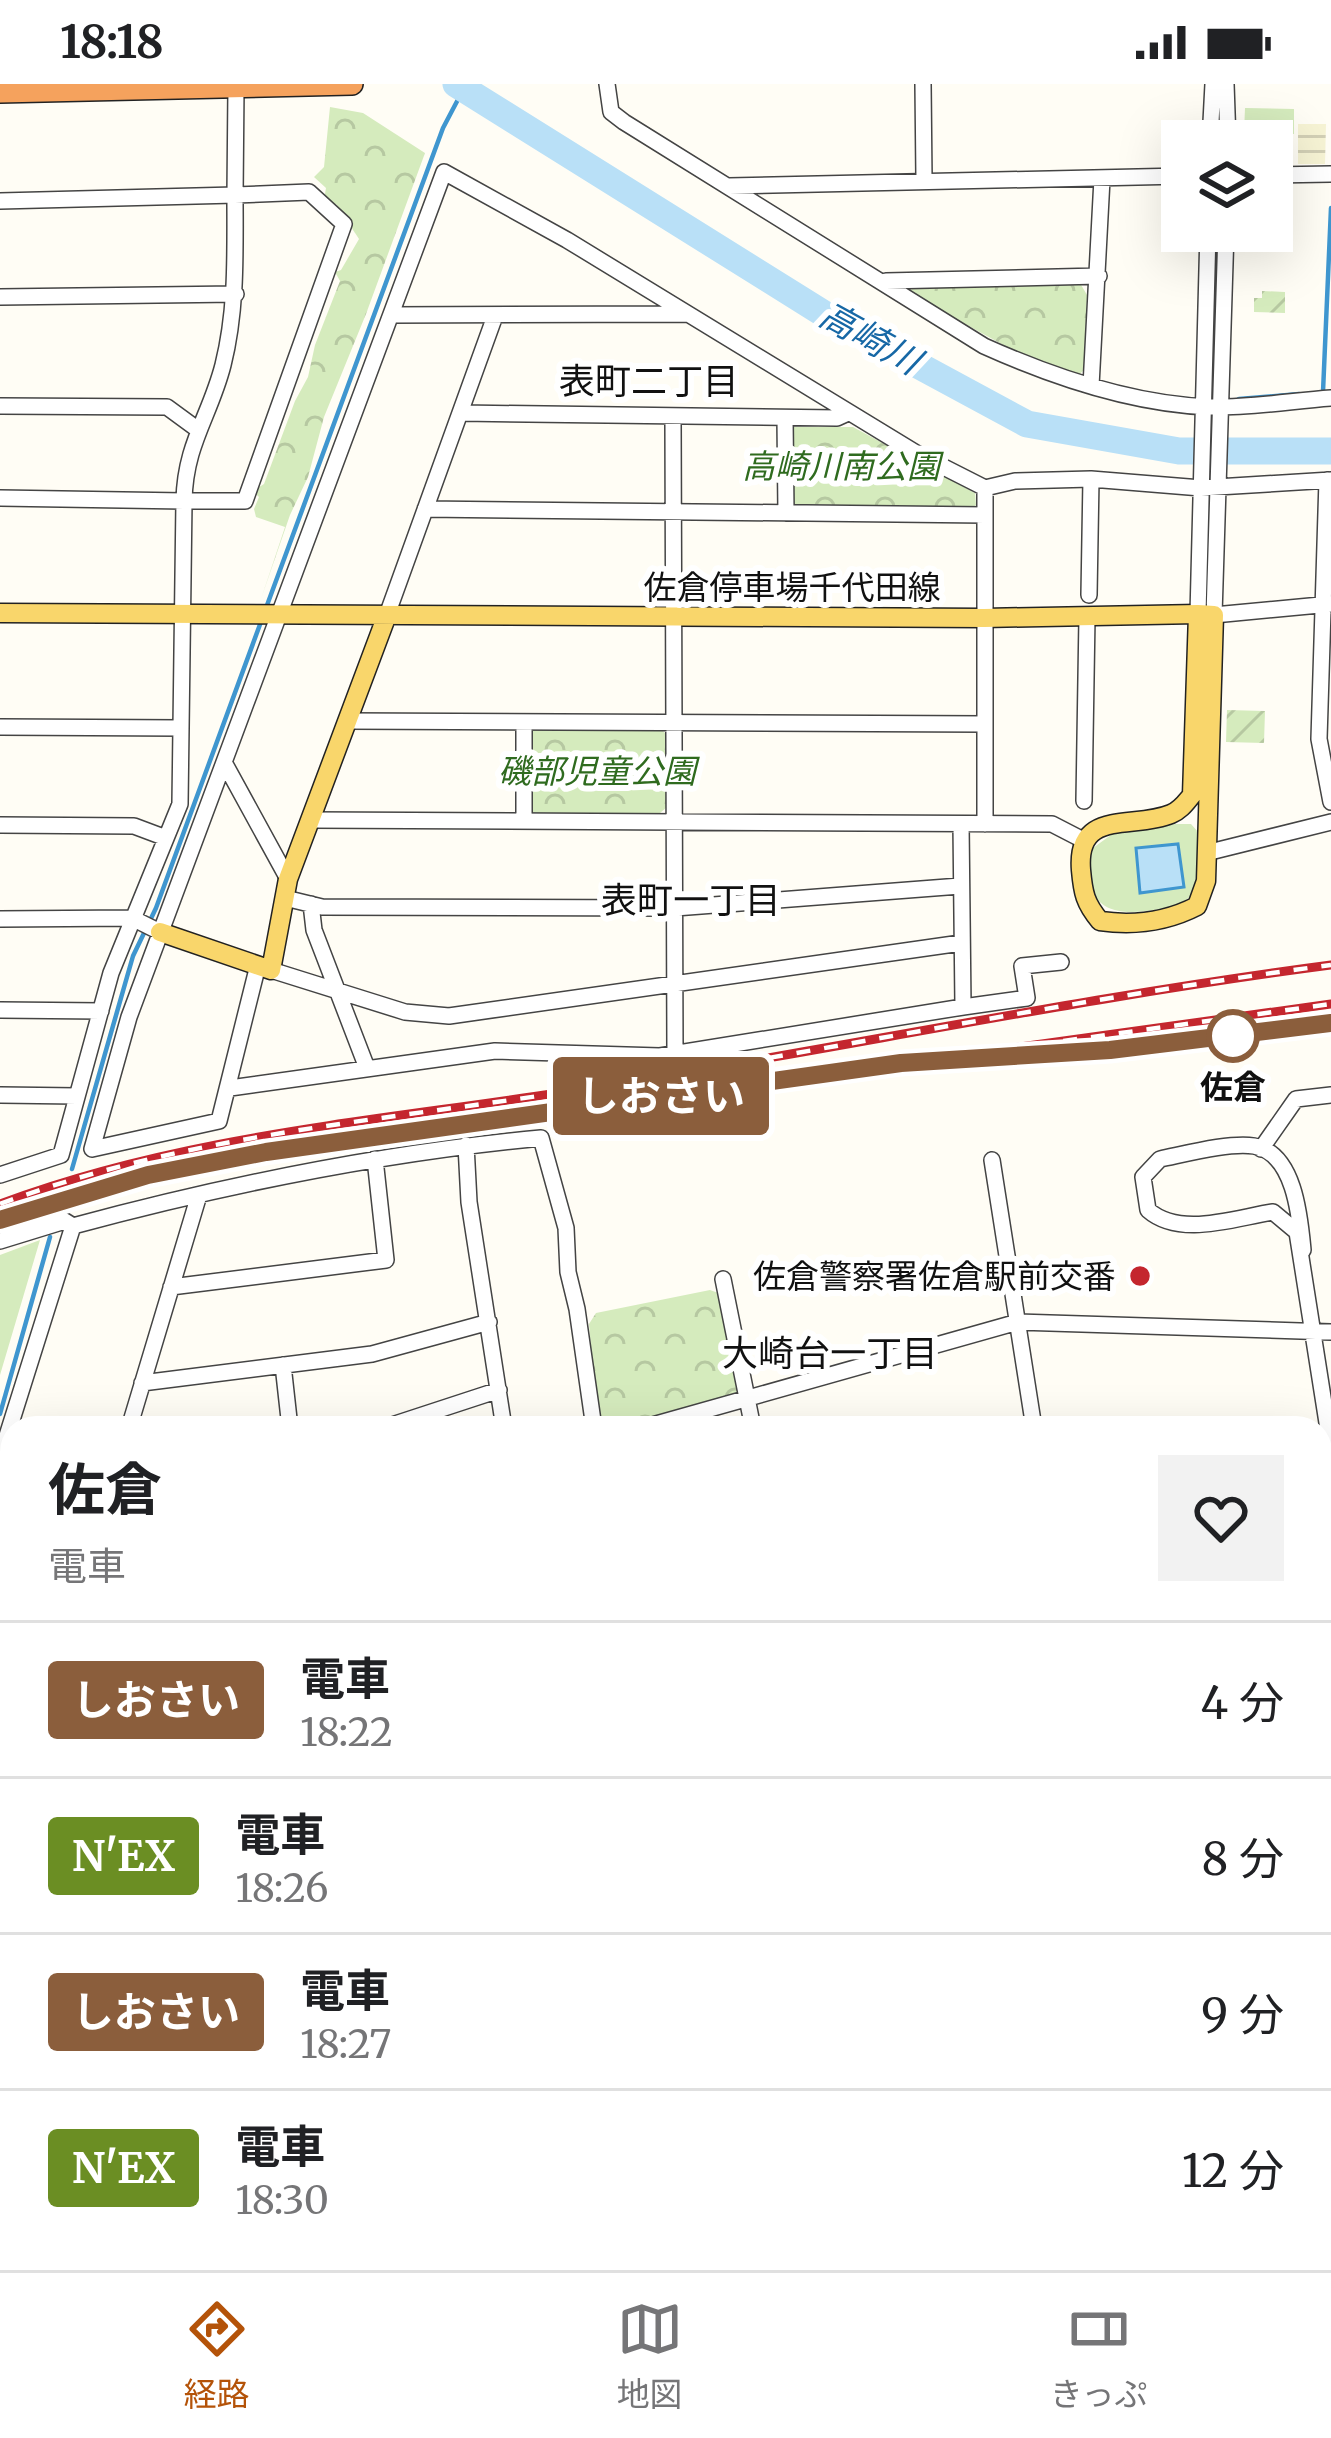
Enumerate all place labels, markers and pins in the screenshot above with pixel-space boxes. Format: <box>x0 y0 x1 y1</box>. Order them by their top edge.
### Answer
marker: 佐倉 <box>1208 1011 1258 1061</box>
place label: 佐倉 <box>1200 1067 1266 1108</box>
place label: 佐倉警察署佐倉駅前交番 <box>753 1256 1116 1297</box>
marker: 佐倉警察署佐倉駅前交番 <box>1127 1263 1153 1289</box>

